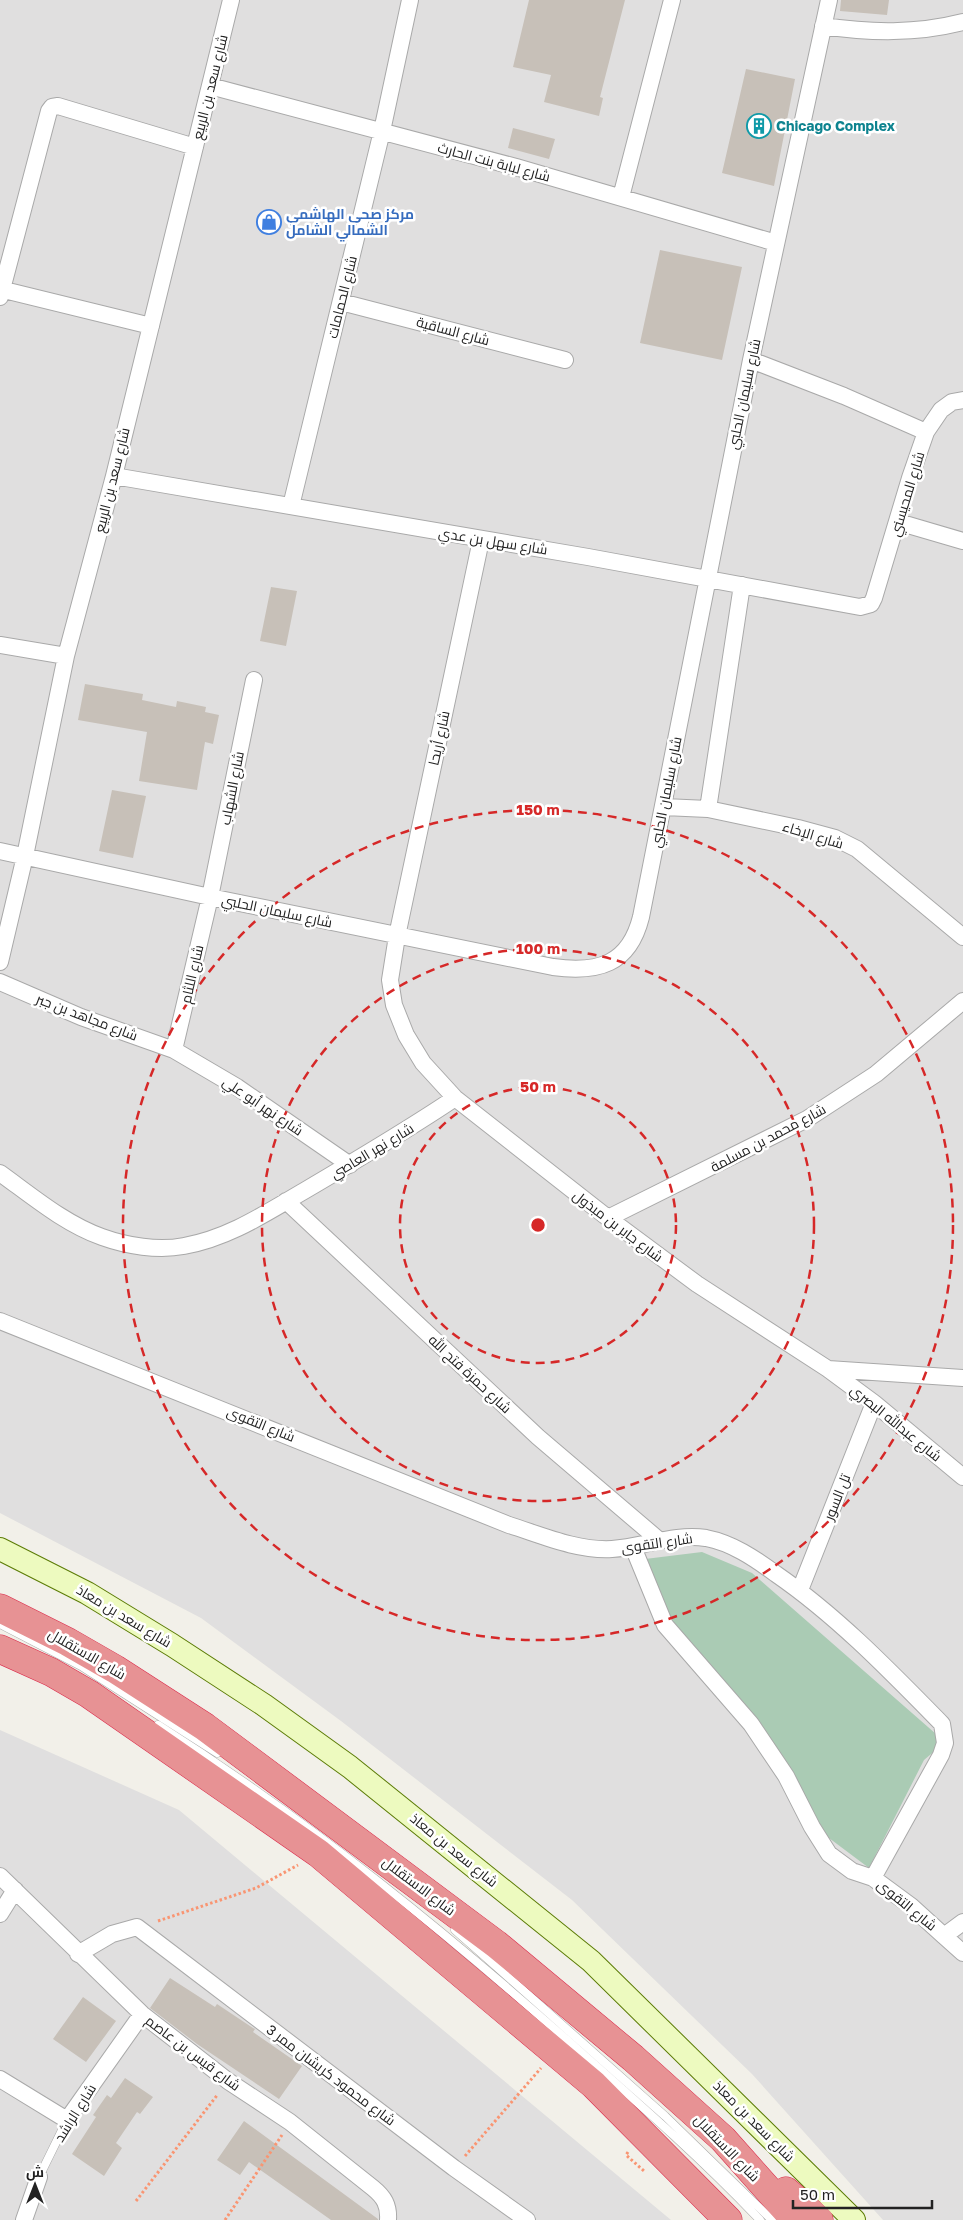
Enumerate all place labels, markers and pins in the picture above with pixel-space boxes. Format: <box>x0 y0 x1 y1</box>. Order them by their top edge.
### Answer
building icon: Chicago Complex <box>746 113 772 139</box>
place label: Chicago Complex <box>776 117 895 134</box>
place label: مركز صحي الهاشمي الشمالي الشامل <box>286 205 414 242</box>
shop icon: مركز صحي الهاشمي الشمالي الشامل <box>256 209 282 235</box>
centre of rings <box>529 1216 547 1234</box>

